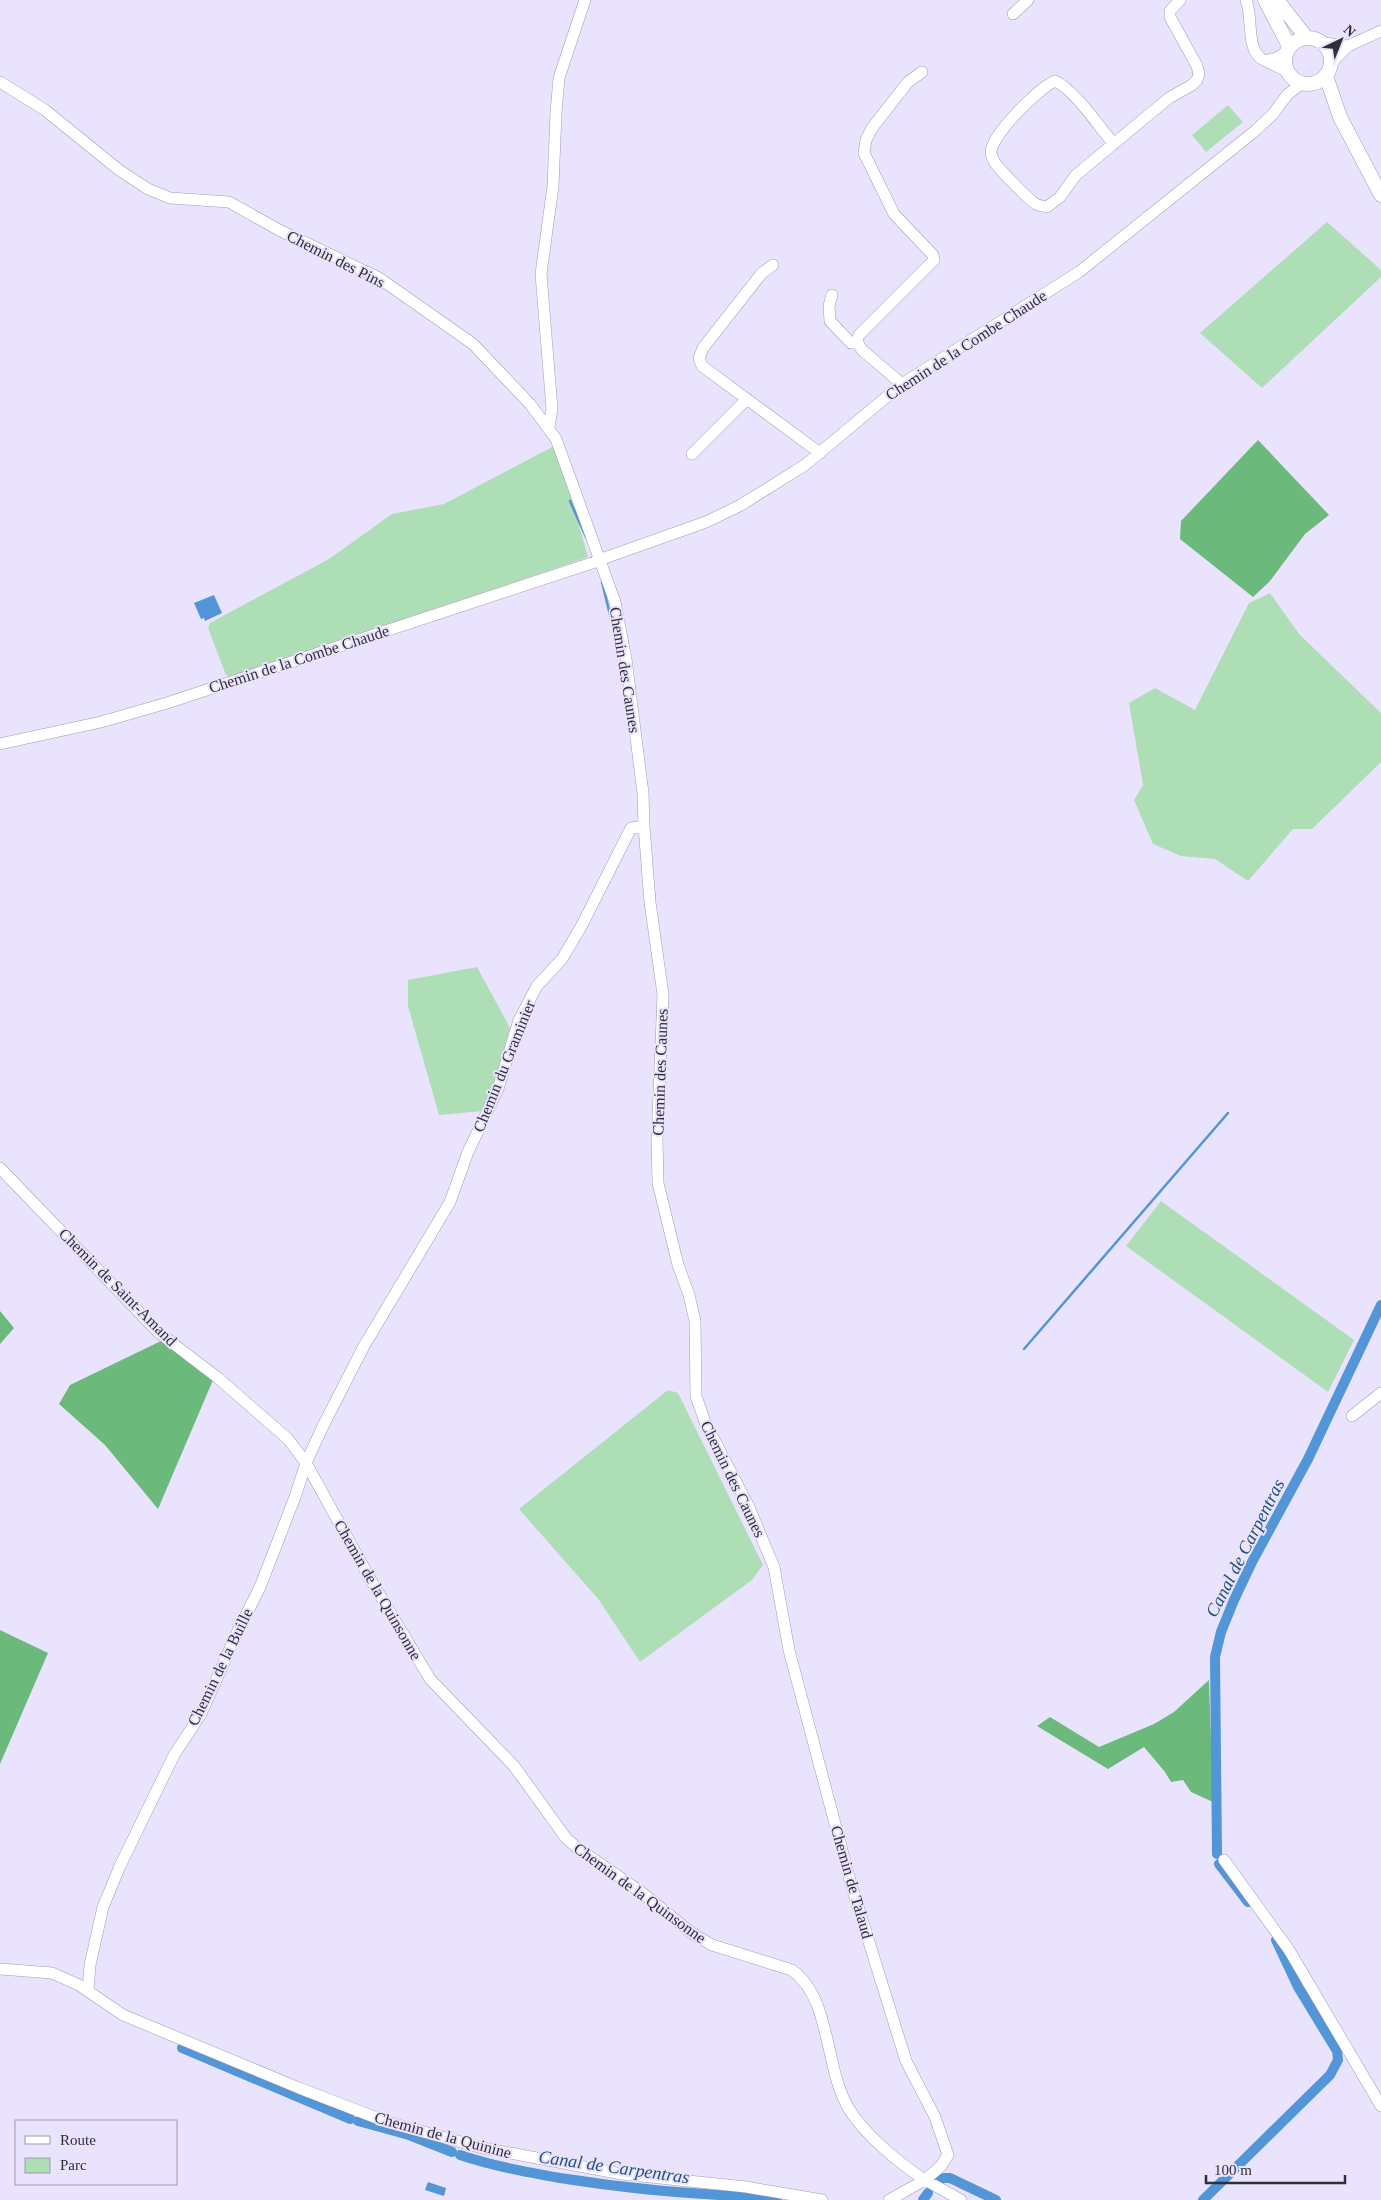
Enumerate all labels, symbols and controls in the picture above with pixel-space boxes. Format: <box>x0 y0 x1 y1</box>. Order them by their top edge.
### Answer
north arrow <box>1316 15 1366 65</box>
text: N <box>1341 22 1358 40</box>
street label: Chemin des Pins <box>284 227 388 291</box>
street label: Chemin de la Combe Chaude <box>882 287 1050 403</box>
street label: Chemin des Caunes <box>607 606 643 734</box>
street label: Chemin de la Combe Chaude <box>207 622 391 696</box>
street label: Chemin du Graminier <box>470 997 538 1134</box>
street label: Chemin des Caunes <box>649 1008 671 1136</box>
street label: Chemin de Saint-Amand <box>56 1225 180 1349</box>
street label: Chemin des Caunes <box>698 1418 768 1540</box>
water label: Canal de Carpentras <box>1202 1476 1288 1620</box>
street label: Chemin de la Quinsonne <box>331 1517 425 1663</box>
street label: Chemin de la Buille <box>184 1606 256 1728</box>
street label: Chemin de Talaud <box>828 1824 876 1940</box>
street label: Chemin de la Quinsonne <box>571 1840 709 1946</box>
street label: Chemin de la Quinine <box>373 2109 513 2161</box>
legend <box>15 2120 178 2185</box>
text: Route <box>60 2132 96 2148</box>
water label: Canal de Carpentras <box>537 2147 691 2187</box>
scale bar <box>1206 2152 1345 2184</box>
text: Parc <box>60 2157 87 2173</box>
text: 100 m <box>1214 2162 1252 2178</box>

